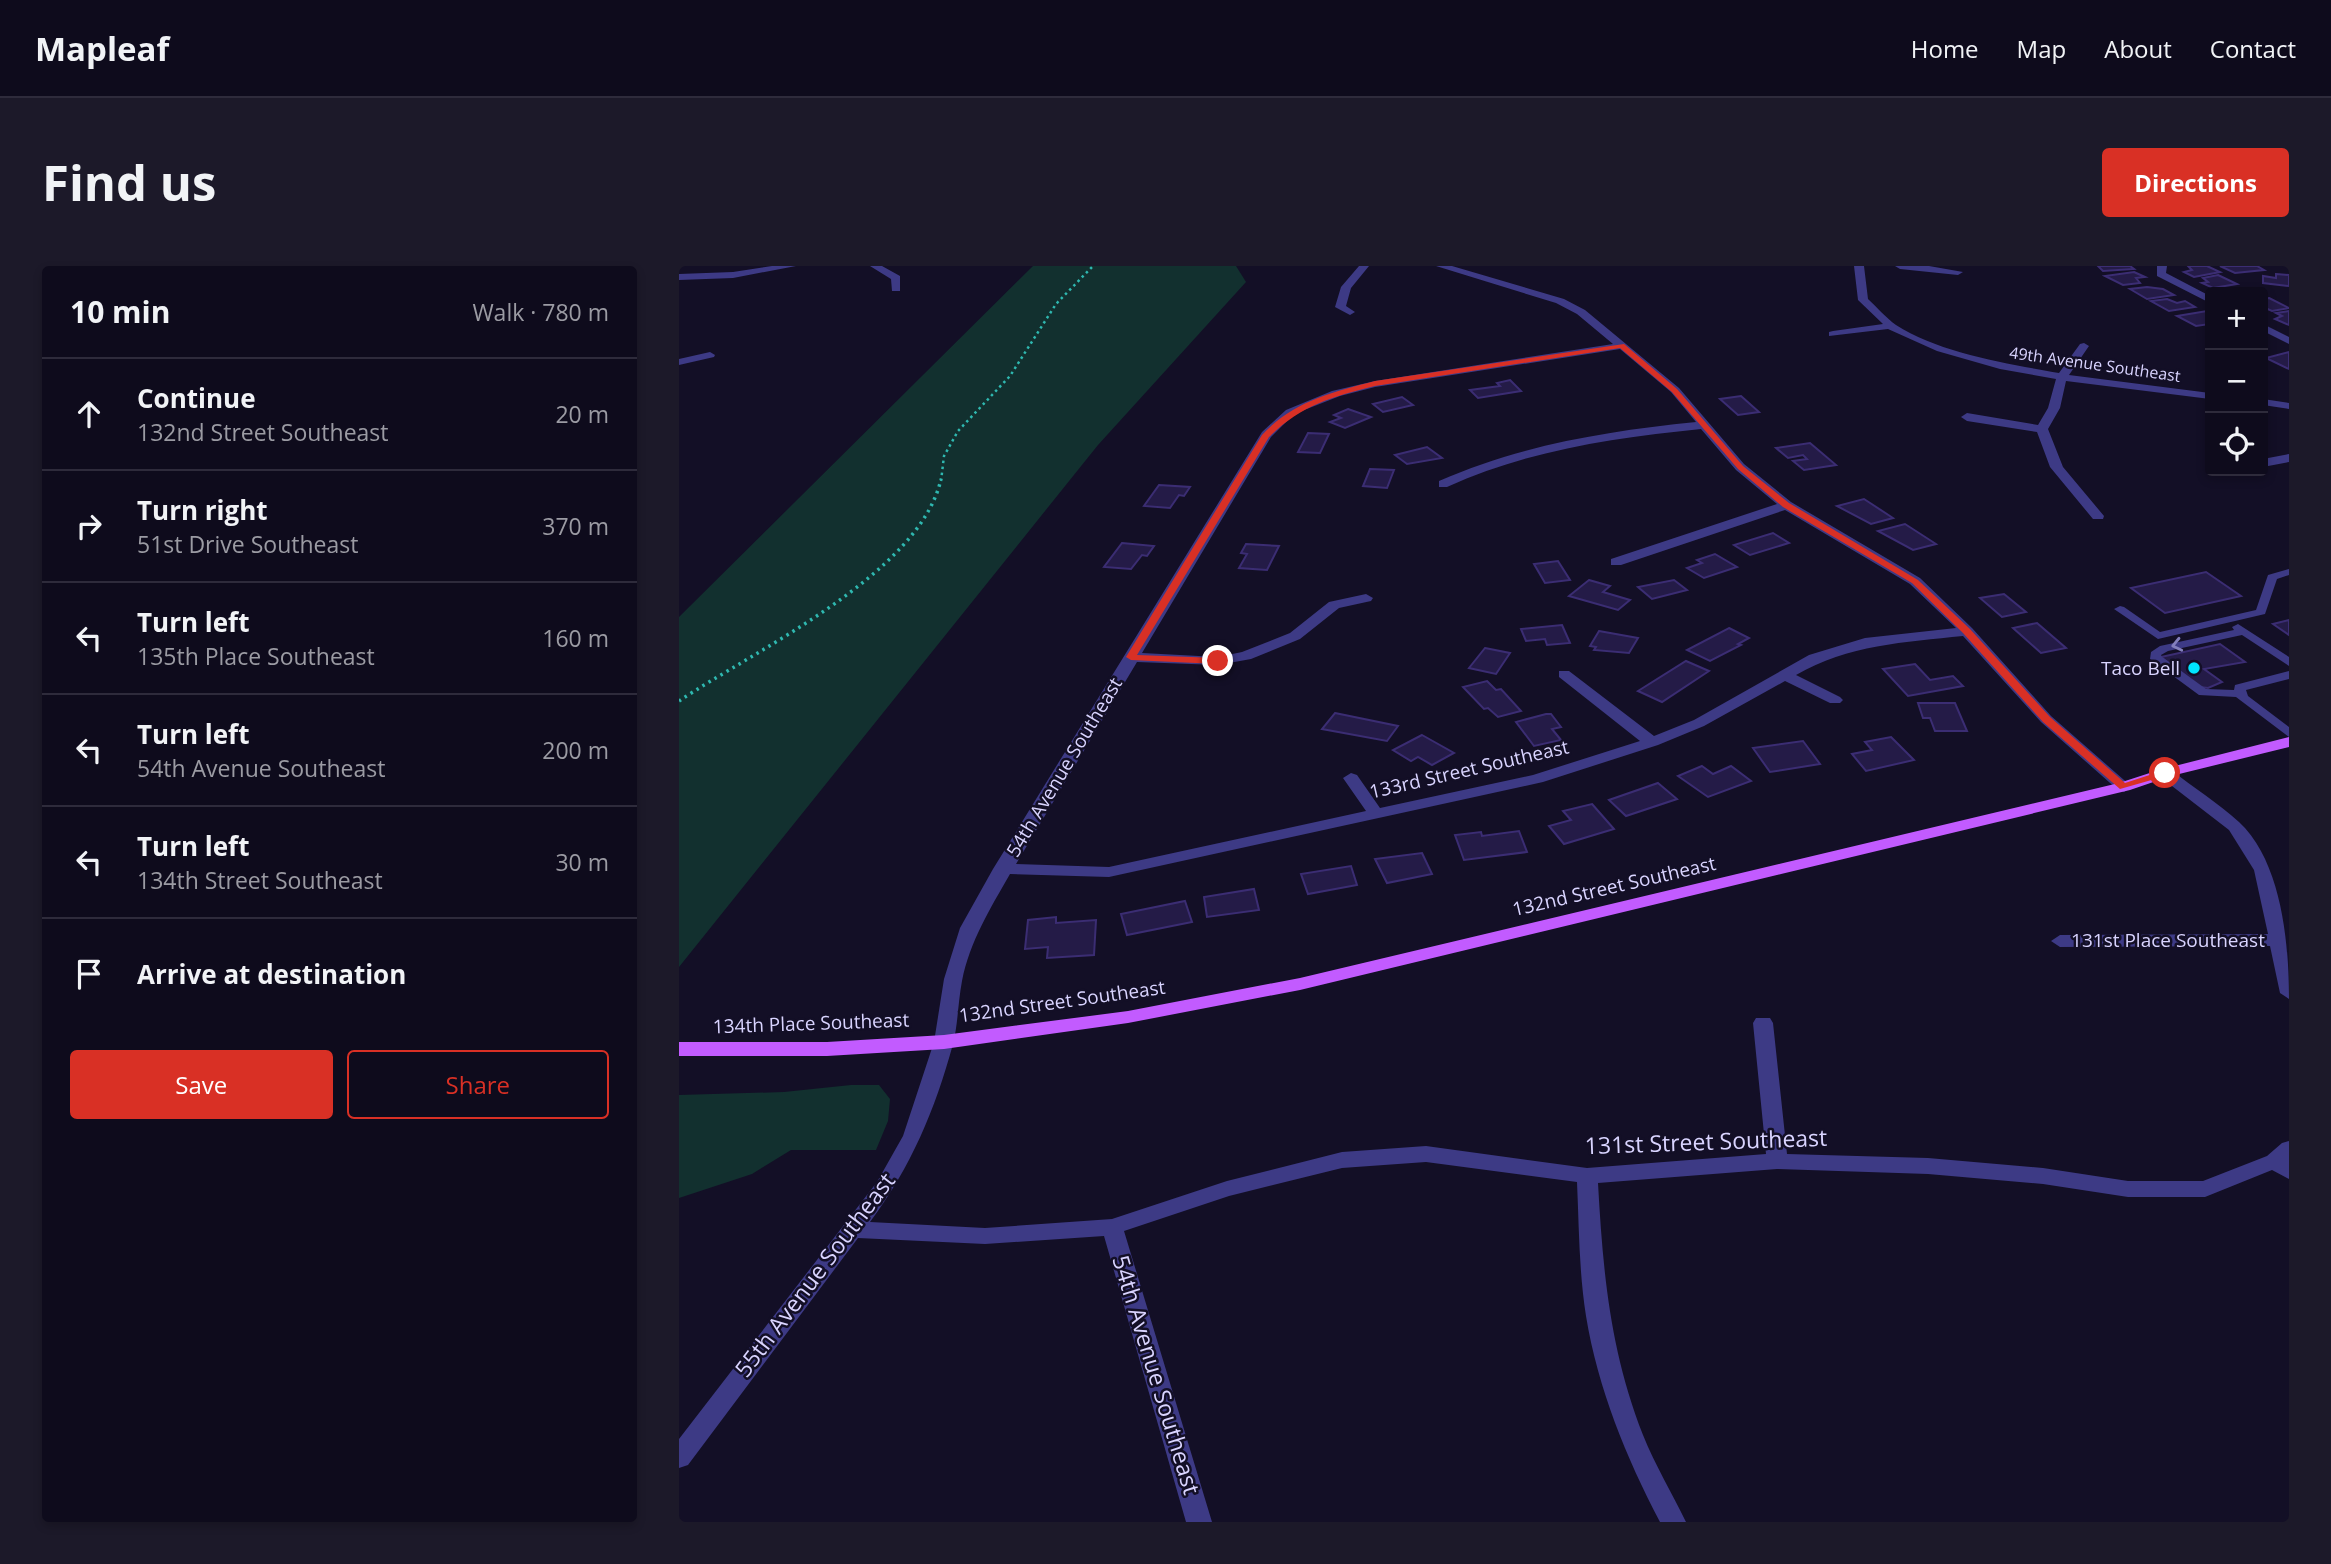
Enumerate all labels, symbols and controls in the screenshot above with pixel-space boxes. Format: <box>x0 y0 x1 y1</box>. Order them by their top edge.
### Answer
text: Mapleaf <box>35 26 169 71</box>
text: Home <box>1911 32 1979 65</box>
text: Map <box>2017 32 2066 65</box>
text: About <box>2104 32 2172 65</box>
text: Contact <box>2210 32 2296 65</box>
button: Directions <box>2102 148 2289 217</box>
text: Find us <box>42 149 216 215</box>
map controls <box>2205 287 2268 476</box>
button: + <box>2205 287 2268 350</box>
text: 10 min <box>70 291 170 332</box>
text: Walk · 780 m <box>472 296 609 328</box>
street label: 49th Avenue Southeast <box>2008 341 2182 387</box>
button: − <box>2205 350 2268 413</box>
text: Continue <box>137 380 256 416</box>
icon: ahead <box>70 395 108 433</box>
text: 20 m <box>555 398 609 430</box>
button: locate <box>2205 413 2268 476</box>
text: 132nd Street Southeast <box>137 416 389 448</box>
text: Turn right <box>137 492 268 528</box>
icon: right <box>70 507 108 545</box>
text: 370 m <box>542 510 609 542</box>
text: 51st Drive Southeast <box>137 528 358 560</box>
text: Turn left <box>137 604 249 640</box>
icon: left <box>70 619 108 657</box>
text: 160 m <box>542 622 609 654</box>
one-way arrow <box>2171 637 2183 652</box>
text: 135th Place Southeast <box>137 640 375 672</box>
route end <box>1202 645 1233 676</box>
place label: Taco Bell <box>2101 655 2180 681</box>
marker: Taco Bell <box>2186 660 2202 676</box>
street label: 54th Avenue Southeast <box>1000 672 1128 862</box>
text: Turn left <box>137 716 249 752</box>
icon: left <box>70 731 108 769</box>
street label: 133rd Street Southeast <box>1367 733 1571 805</box>
text: 200 m <box>542 734 609 766</box>
text: 54th Avenue Southeast <box>137 752 385 784</box>
route start <box>2149 757 2180 788</box>
text: Turn left <box>137 828 249 864</box>
icon: left <box>70 843 108 881</box>
text: 30 m <box>555 846 609 878</box>
street label: 132nd Street Southeast <box>1510 850 1718 922</box>
text: 134th Street Southeast <box>137 864 383 896</box>
street label: 131st Place Southeast <box>2071 927 2265 953</box>
icon: arrive <box>70 955 108 993</box>
text: Arrive at destination <box>137 956 406 992</box>
street label: 132nd Street Southeast <box>957 974 1167 1028</box>
street label: 134th Place Southeast <box>712 1007 910 1039</box>
button: Save <box>70 1050 333 1119</box>
button: Share <box>347 1050 609 1119</box>
street label: 131st Street Southeast <box>1584 1121 1828 1161</box>
street label: 55th Avenue Southeast <box>727 1166 902 1383</box>
street label: 54th Avenue Southeast <box>1105 1251 1209 1498</box>

